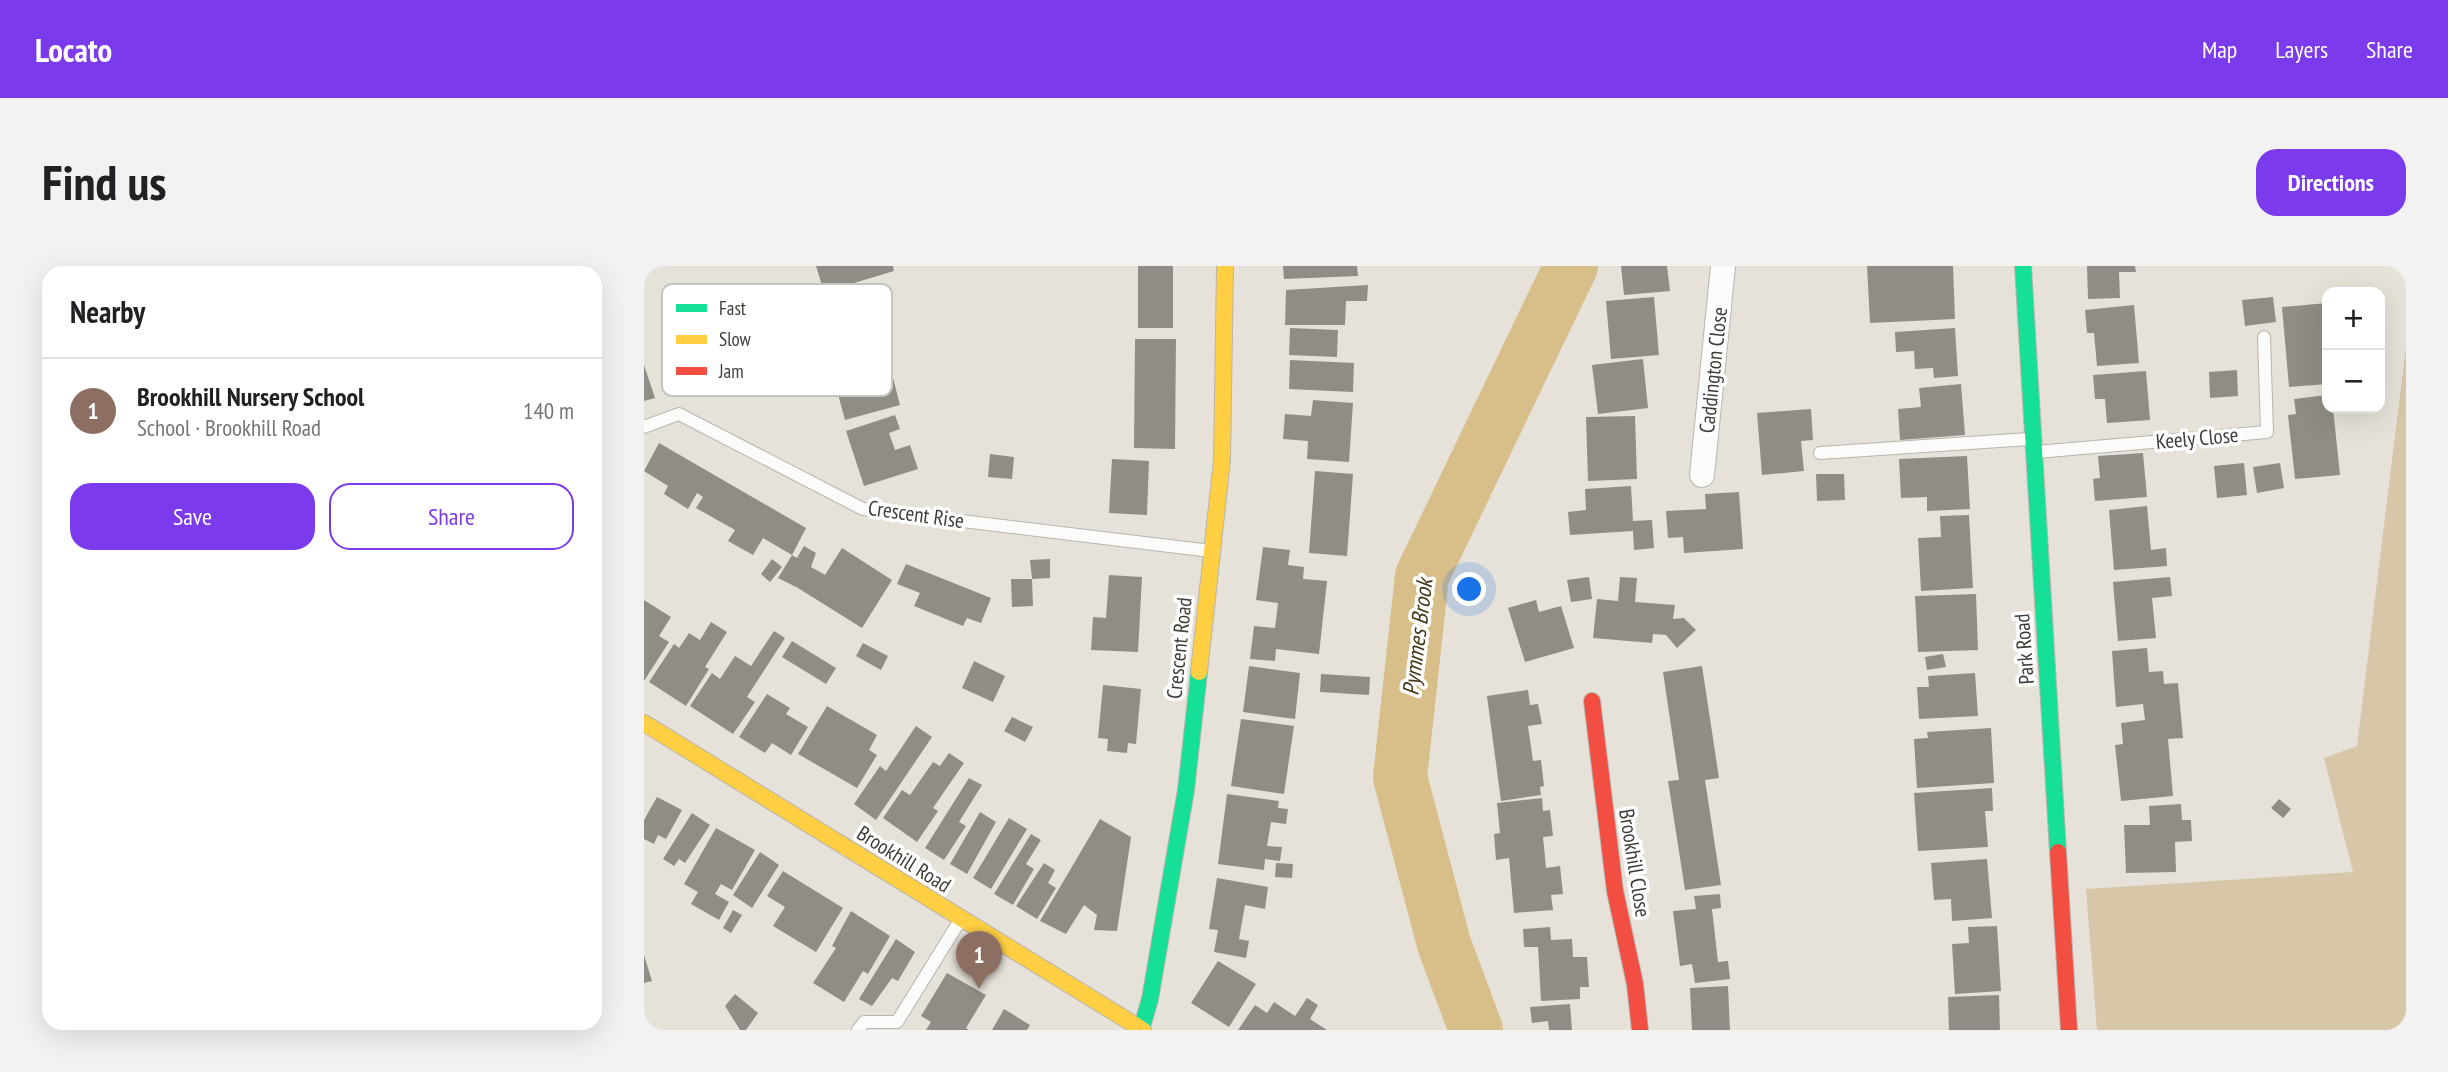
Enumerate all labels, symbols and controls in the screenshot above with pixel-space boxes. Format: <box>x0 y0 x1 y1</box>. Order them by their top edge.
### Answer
text: Locato <box>35 28 112 71</box>
text: Map <box>2202 34 2237 65</box>
text: Layers <box>2275 34 2328 65</box>
text: Share <box>2366 34 2413 65</box>
button: Directions <box>2256 149 2406 216</box>
text: Find us <box>42 150 166 214</box>
legend <box>662 284 892 396</box>
map controls <box>2322 287 2385 413</box>
button: + <box>2322 287 2385 350</box>
text: Nearby <box>70 292 145 331</box>
text: Fast <box>719 296 747 320</box>
street label: Caddington Close <box>1693 306 1733 434</box>
text: Slow <box>719 327 752 351</box>
button: − <box>2322 350 2385 413</box>
text: Jam <box>718 359 744 383</box>
text: Brookhill Nursery School <box>137 380 364 413</box>
text: 1 <box>88 396 99 425</box>
text: 140 m <box>523 396 574 425</box>
text: School · Brookhill Road <box>137 413 321 442</box>
street label: Keely Close <box>2155 421 2239 455</box>
button: Save <box>70 483 315 550</box>
button: Share <box>329 483 574 550</box>
street label: Crescent Rise <box>866 494 966 534</box>
your location <box>1452 572 1486 606</box>
water label: Pymmes Brook <box>1395 574 1439 697</box>
street label: Crescent Road <box>1160 596 1198 700</box>
street label: Park Road <box>2008 613 2040 685</box>
street label: Brookhill Close <box>1613 807 1657 919</box>
street label: Brookhill Road <box>852 820 956 898</box>
pin: 1 <box>956 931 1002 989</box>

